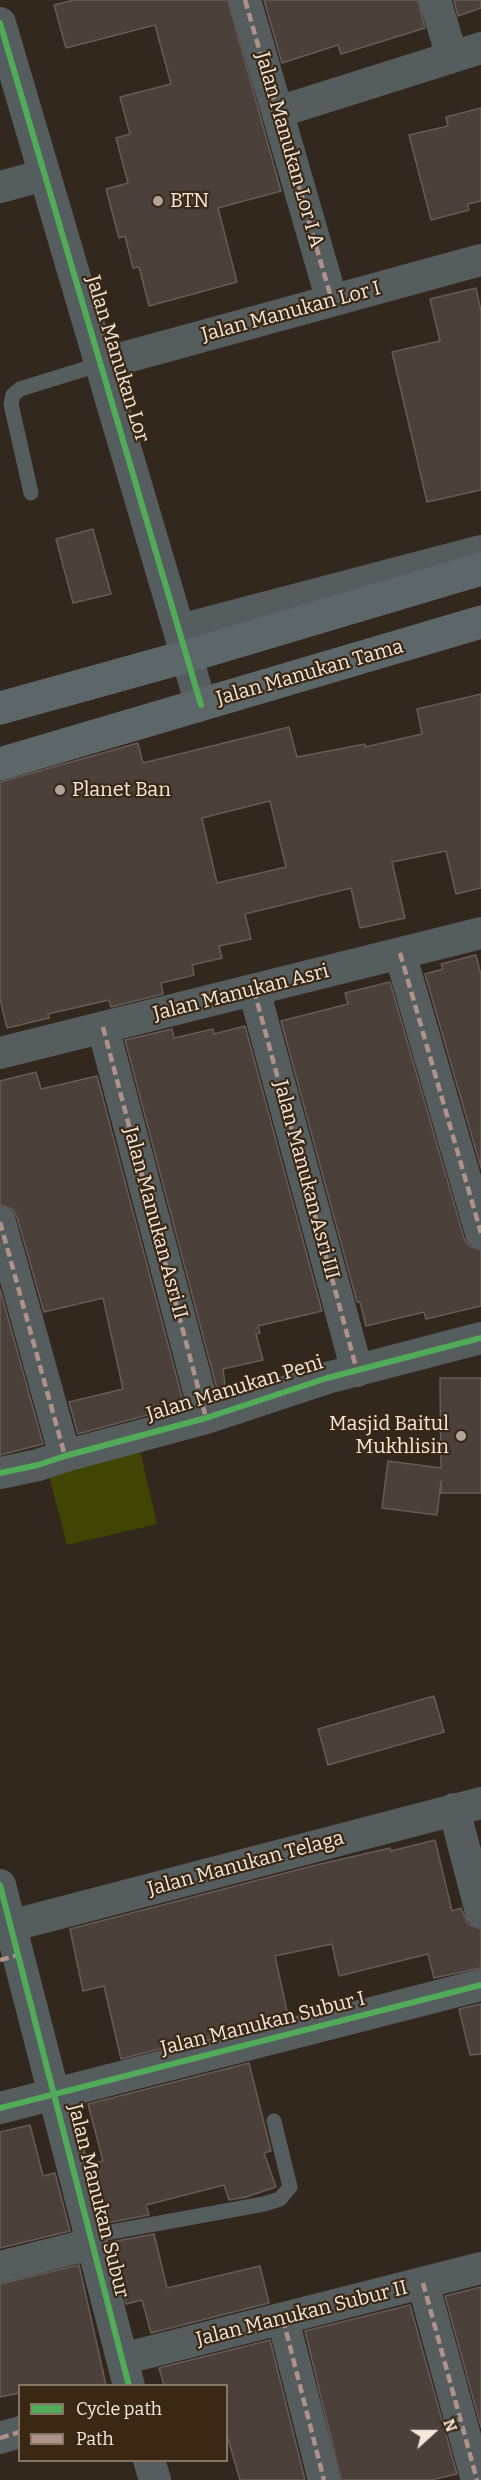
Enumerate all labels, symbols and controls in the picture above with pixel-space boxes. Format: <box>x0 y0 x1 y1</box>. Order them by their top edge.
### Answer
street label: Jalan Manukan Lor I A <box>250 49 328 251</box>
place label: BTN <box>170 189 209 213</box>
marker: BTN <box>151 194 165 208</box>
street label: Jalan Manukan Lor <box>80 273 154 445</box>
street label: Jalan Manukan Lor I <box>199 277 383 347</box>
street label: Jalan Manukan Tama <box>214 635 406 711</box>
place label: Planet Ban <box>72 778 171 802</box>
marker: Planet Ban <box>53 783 67 797</box>
street label: Jalan Manukan Asri <box>151 960 331 1026</box>
street label: Jalan Manukan Asri III <box>268 1078 344 1282</box>
street label: Jalan Manukan Asri II <box>118 1124 192 1322</box>
street label: Jalan Manukan Peni <box>144 1351 326 1427</box>
place label: Masjid Baitul Mukhlisin <box>329 1412 449 1459</box>
marker: Masjid Baitul Mukhlisin <box>454 1429 468 1443</box>
street label: Jalan Manukan Telaga <box>145 1826 347 1902</box>
street label: Jalan Manukan Subur I <box>158 1987 368 2061</box>
street label: Jalan Manukan Subur <box>62 2102 134 2300</box>
street label: Jalan Manukan Subur II <box>194 2276 410 2352</box>
legend <box>18 2384 228 2462</box>
text: Cycle path <box>76 2398 162 2420</box>
north arrow <box>403 2402 463 2462</box>
text: N <box>439 2416 461 2435</box>
text: Path <box>76 2428 114 2450</box>

